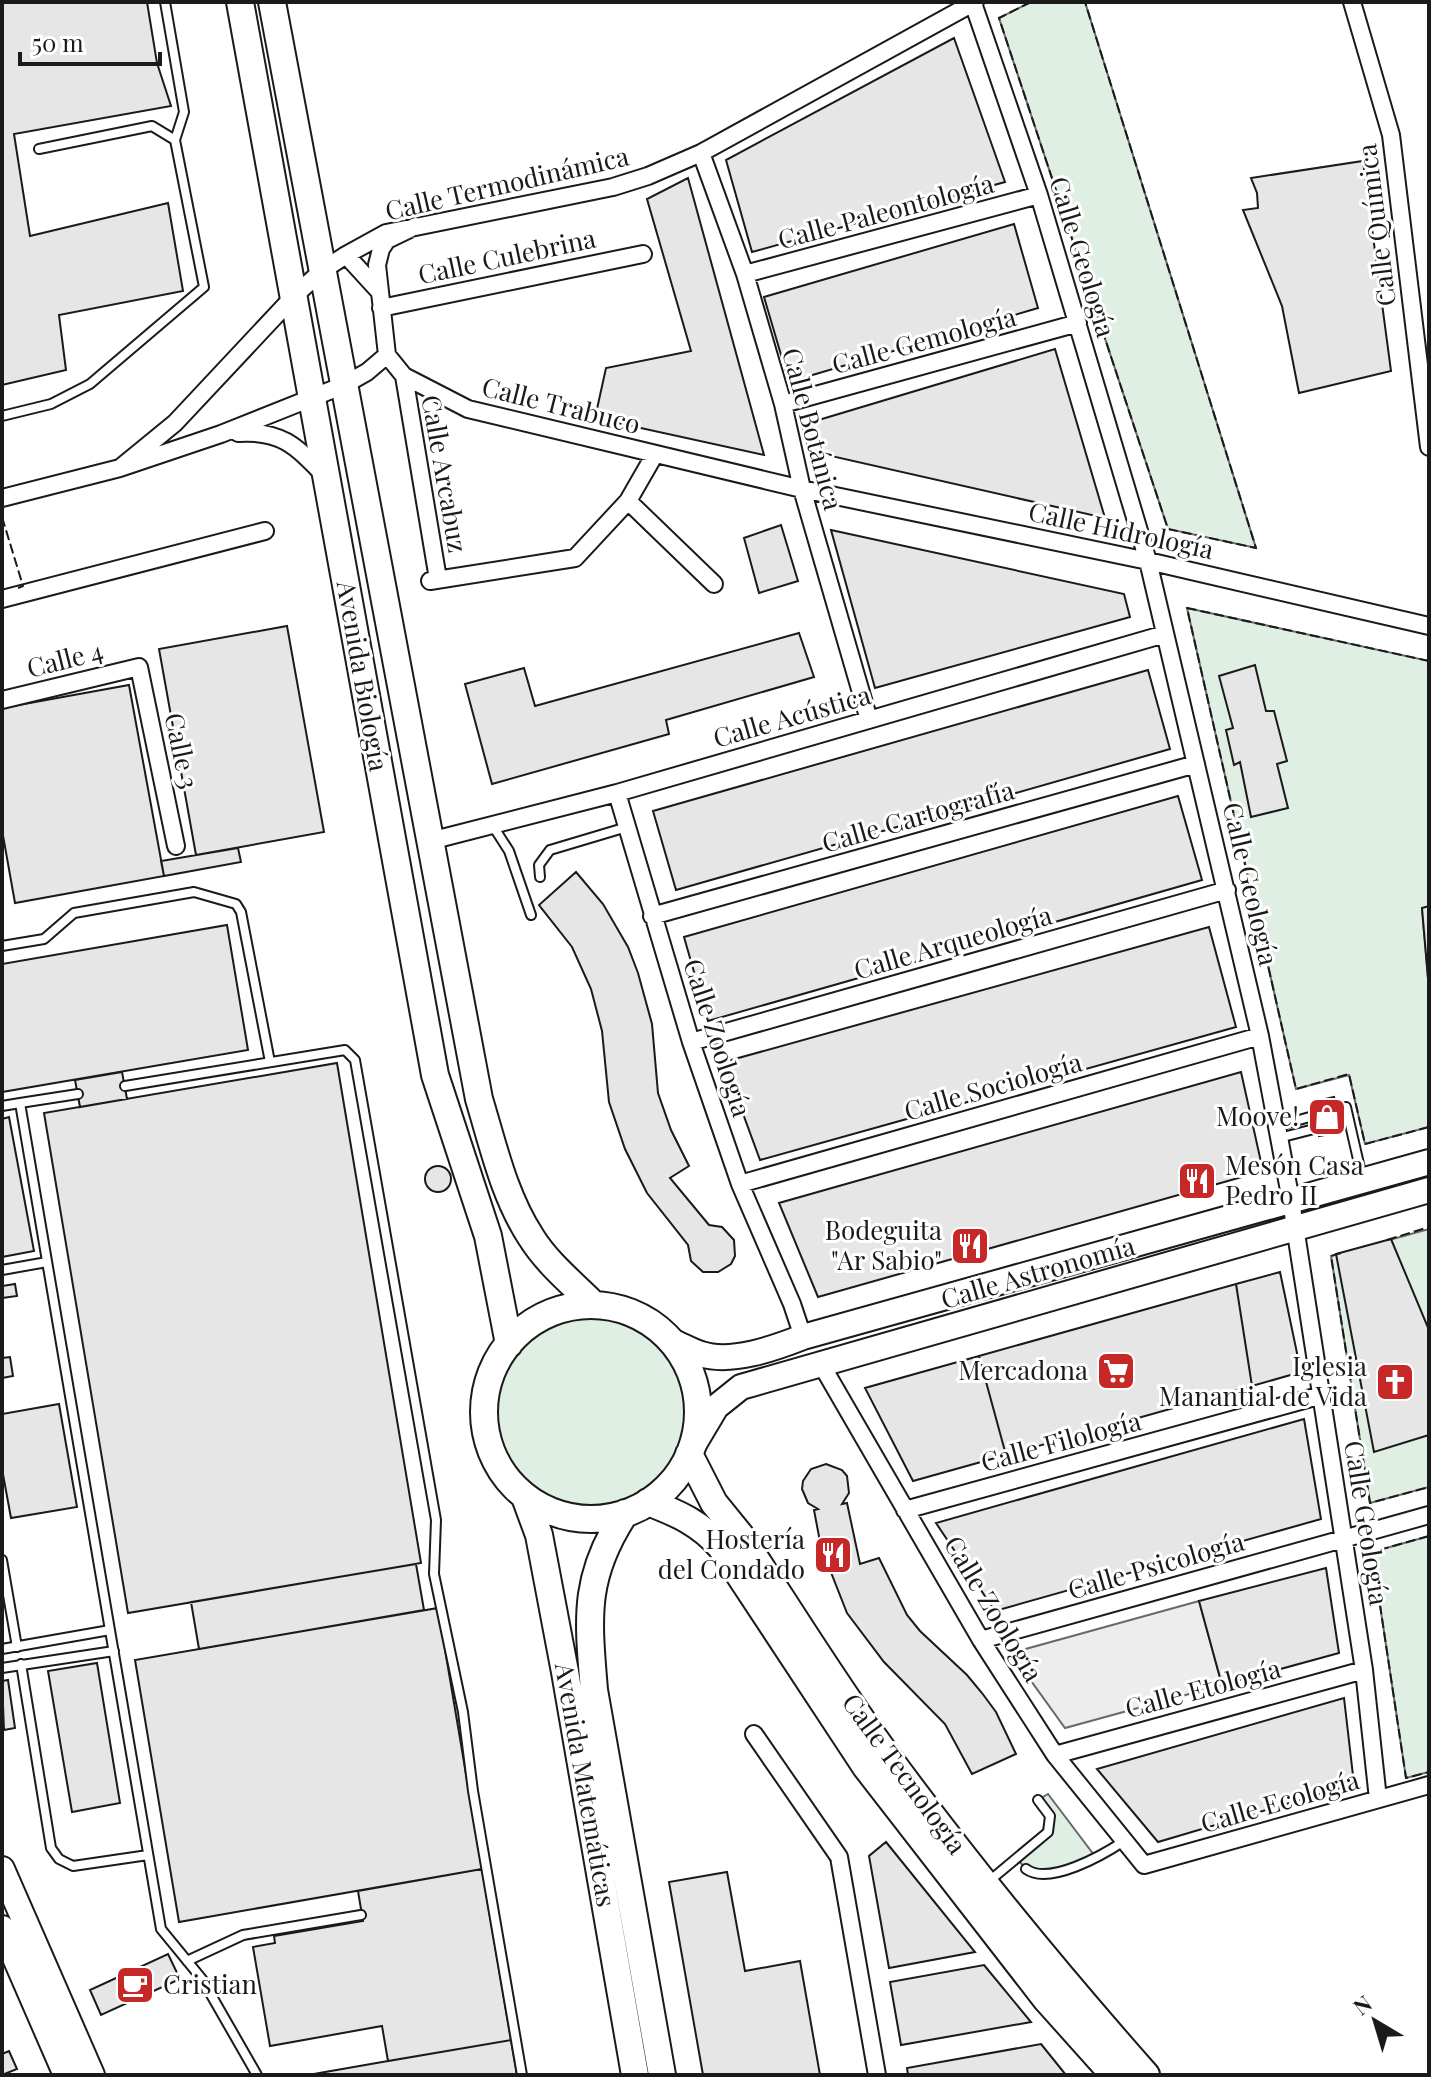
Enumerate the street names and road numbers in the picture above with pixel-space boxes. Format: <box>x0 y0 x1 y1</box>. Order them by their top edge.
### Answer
street label: Calle Termodinámica <box>381 137 632 228</box>
street label: Calle Química <box>1348 142 1403 308</box>
street label: Calle Paleontología <box>774 165 997 256</box>
street label: Calle Geología <box>1042 172 1124 341</box>
street label: Calle Culebrina <box>415 220 599 291</box>
street label: Calle Gemología <box>828 298 1020 381</box>
street label: Calle Botánica <box>775 344 852 514</box>
street label: Calle Trabuco <box>479 368 644 441</box>
street label: Calle Arcabuz <box>414 392 477 555</box>
street label: Calle Hidrología <box>1026 493 1217 566</box>
street label: Avenida Biología <box>329 577 397 774</box>
street label: Calle 4 <box>23 632 106 685</box>
street label: Calle Acústica <box>709 676 874 755</box>
street label: Calle 3 <box>157 709 208 792</box>
street label: Calle Cartografía <box>817 771 1018 860</box>
street label: Calle Geología <box>1216 799 1287 969</box>
street label: Calle Arqueología <box>850 897 1056 987</box>
street label: Calle Zoología <box>676 954 760 1121</box>
street label: Calle Sociología <box>900 1043 1086 1128</box>
street label: Calle Astronomía <box>937 1227 1139 1316</box>
street label: Calle Filología <box>977 1402 1145 1479</box>
street label: Calle Geología <box>1337 1438 1398 1608</box>
street label: Calle Psicología <box>1063 1523 1248 1606</box>
street label: Calle Zoología <box>937 1529 1052 1688</box>
street label: Calle Etología <box>1121 1650 1284 1725</box>
street label: Avenida Matemáticas <box>548 1659 625 1910</box>
street label: Calle Tecnología <box>835 1686 975 1861</box>
street label: Calle Ecología <box>1196 1761 1363 1840</box>

